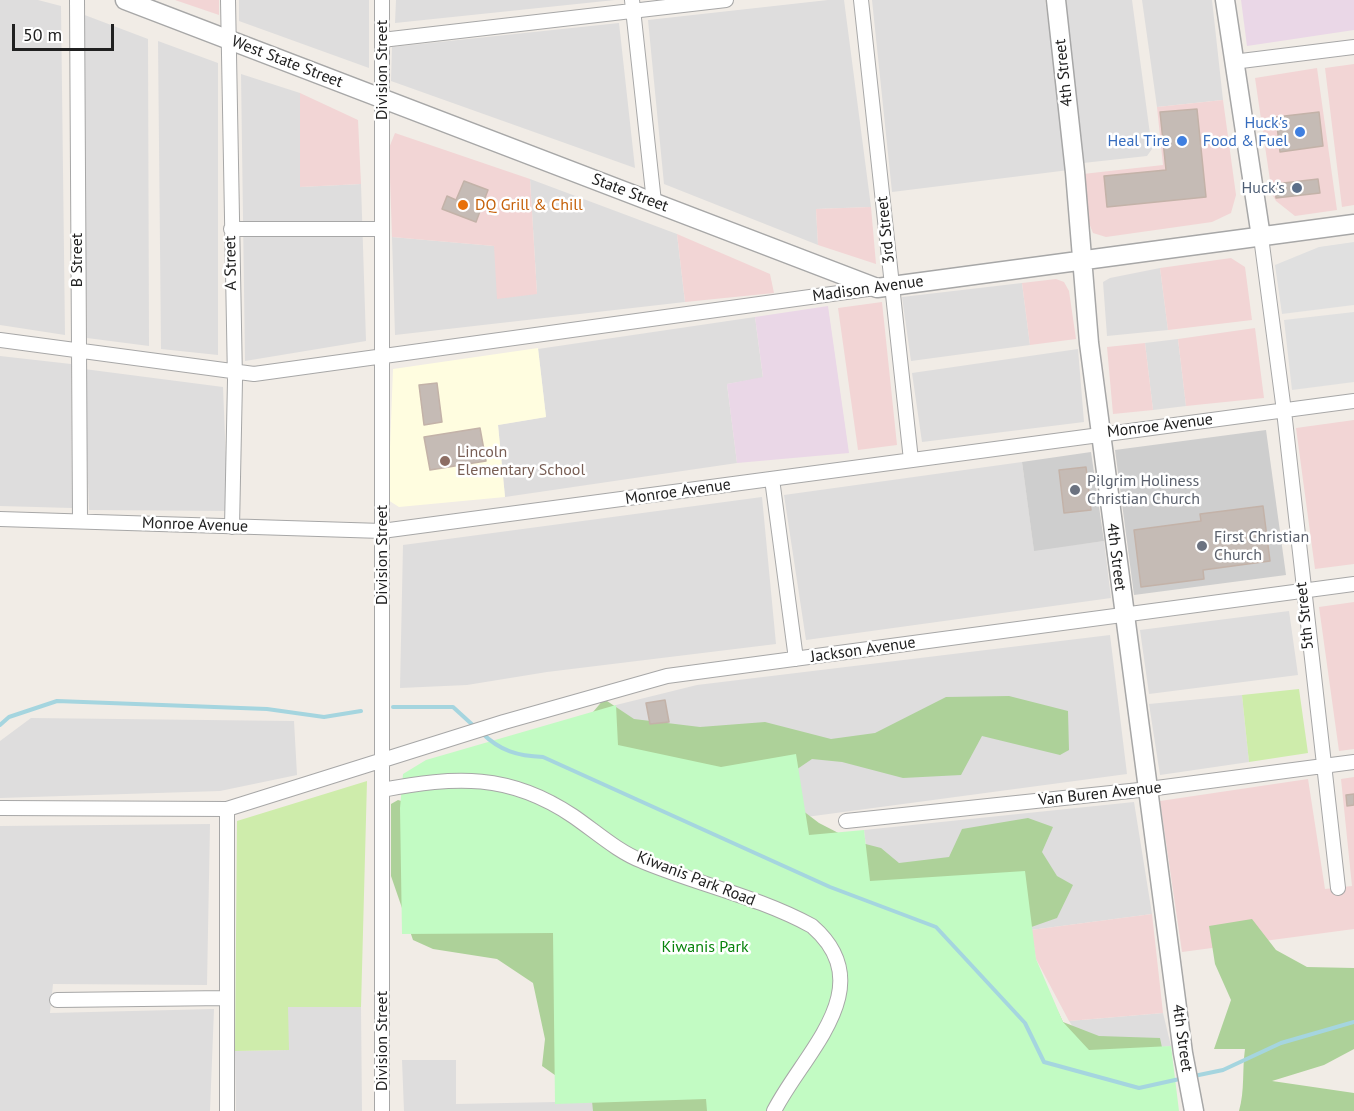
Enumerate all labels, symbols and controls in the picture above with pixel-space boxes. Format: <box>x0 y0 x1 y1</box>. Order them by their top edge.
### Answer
scale bar <box>15 12 117 50</box>
street label: Division Street <box>372 20 392 120</box>
text: 50 m <box>23 23 62 46</box>
street label: West State Street <box>229 32 345 92</box>
street label: 4th Street <box>1051 38 1077 108</box>
place label: Huck's Food & Fuel <box>1203 113 1288 151</box>
marker: Huck's Food & Fuel <box>1293 125 1307 139</box>
place label: Heal Tire <box>1108 131 1170 151</box>
marker: Heal Tire <box>1175 134 1189 148</box>
street label: State Street <box>589 170 671 216</box>
place label: Huck's <box>1242 178 1285 198</box>
marker: Huck's <box>1290 181 1304 195</box>
place label: DQ Grill & Chill <box>475 195 583 215</box>
street label: 3rd Street <box>873 195 899 265</box>
marker: DQ Grill & Chill <box>456 198 470 212</box>
street label: B Street <box>67 233 87 287</box>
street label: A Street <box>221 236 241 290</box>
street label: Madison Avenue <box>811 272 925 306</box>
street label: Monroe Avenue <box>1106 410 1214 442</box>
place label: Lincoln Elementary School <box>457 442 585 480</box>
marker: Lincoln Elementary School <box>438 454 452 468</box>
place label: Pilgrim Holiness Christian Church <box>1087 471 1200 509</box>
street label: Monroe Avenue <box>624 475 732 509</box>
marker: Pilgrim Holiness Christian Church <box>1068 483 1082 497</box>
street label: Division Street <box>372 505 392 605</box>
street label: Monroe Avenue <box>142 514 248 536</box>
street label: 4th Street <box>1102 522 1130 592</box>
place label: First Christian Church <box>1214 527 1309 565</box>
marker: First Christian Church <box>1195 539 1209 553</box>
street label: 5th Street <box>1292 581 1318 651</box>
street label: Jackson Avenue <box>809 633 917 667</box>
street label: Van Buren Avenue <box>1037 778 1163 810</box>
street label: Kiwanis Park Road <box>634 848 758 910</box>
park label: Kiwanis Park <box>661 937 749 957</box>
street label: Division Street <box>372 991 392 1091</box>
street label: 4th Street <box>1168 1003 1196 1073</box>

